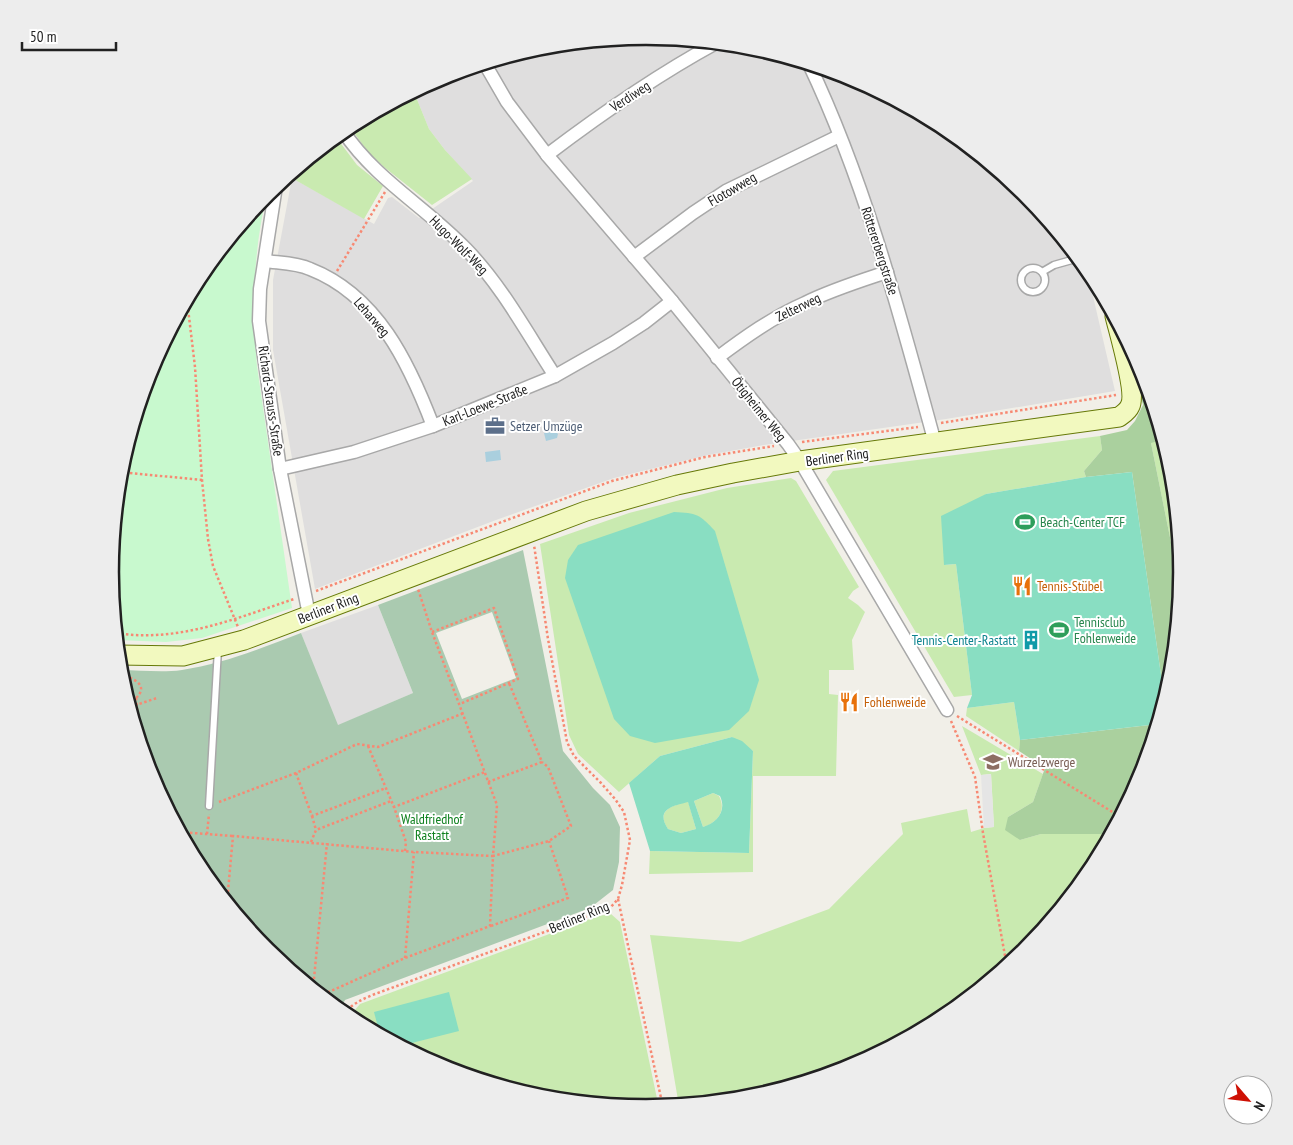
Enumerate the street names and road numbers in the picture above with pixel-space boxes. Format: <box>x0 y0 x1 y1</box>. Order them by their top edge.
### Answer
street label: Verdiweg <box>606 76 654 116</box>
street label: Flotowweg <box>705 168 759 210</box>
street label: Röttererbergstraße <box>857 205 903 297</box>
street label: Hugo-Wolf-Weg <box>426 212 492 278</box>
street label: Zelterweg <box>773 288 823 326</box>
street label: Leharweg <box>350 294 394 340</box>
street label: Richard-Strauss-Straße <box>254 345 288 458</box>
street label: Ötigheimer Weg <box>728 373 790 445</box>
street label: Karl-Loewe-Straße <box>440 380 530 430</box>
street label: Berliner Ring <box>804 444 870 470</box>
street label: Berliner Ring <box>295 588 361 628</box>
street label: Berliner Ring <box>546 897 612 937</box>

